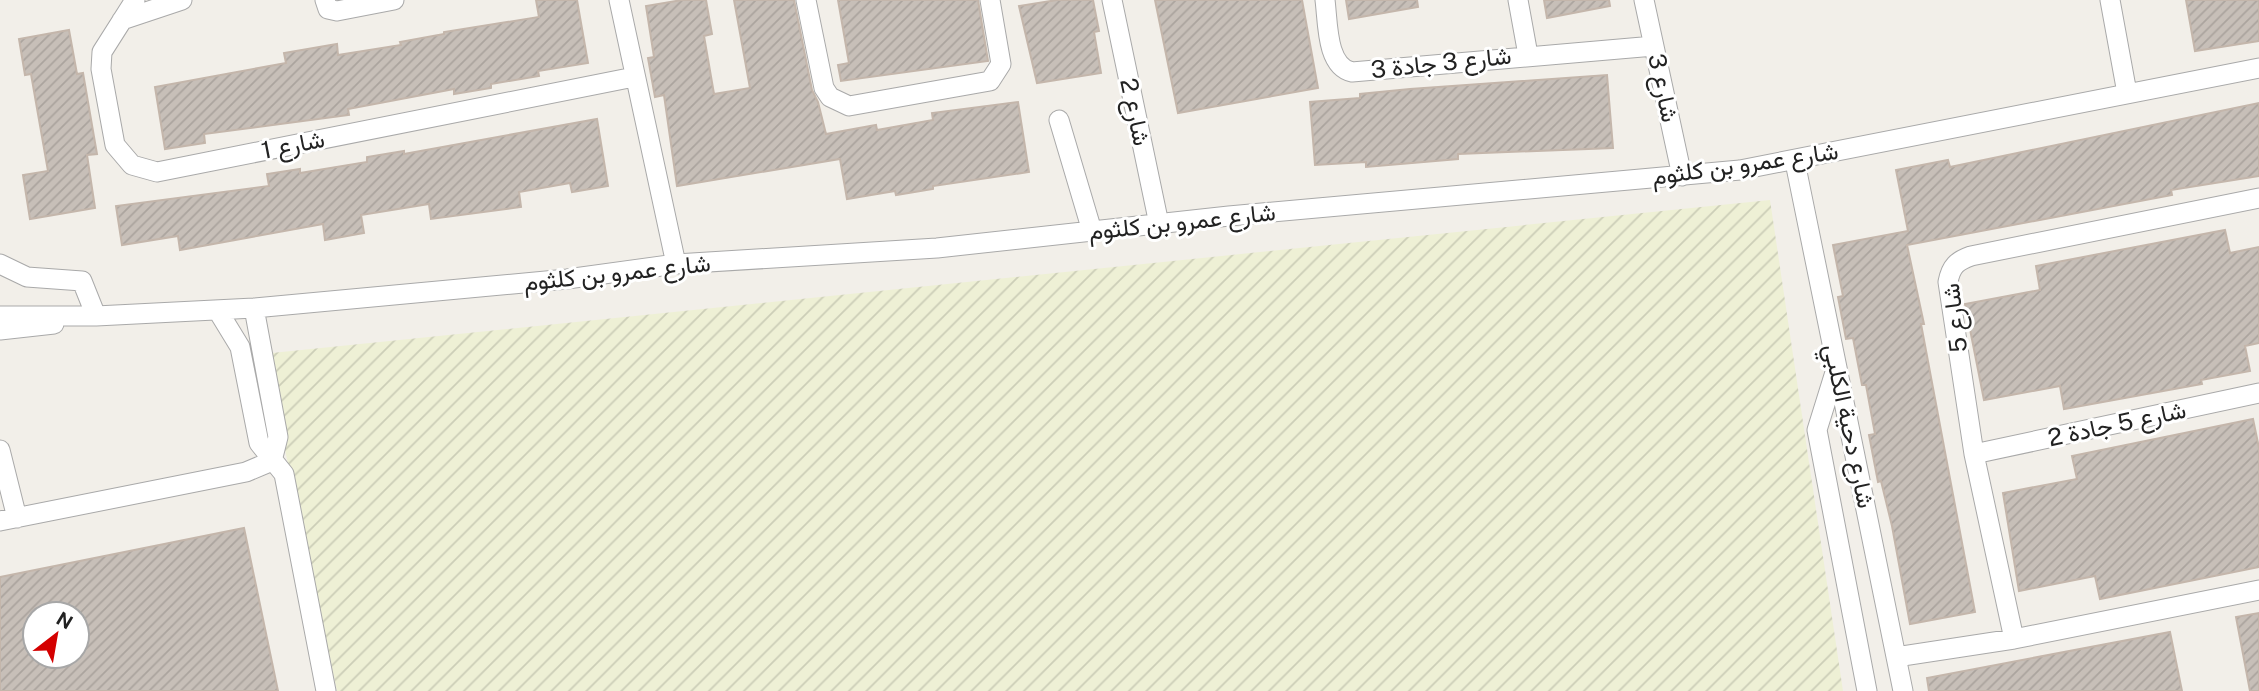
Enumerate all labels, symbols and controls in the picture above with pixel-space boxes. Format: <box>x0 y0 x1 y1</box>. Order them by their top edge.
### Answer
street label: شارع 3 جادة 3 <box>1369 41 1513 86</box>
street label: شارع 3 <box>1640 51 1685 125</box>
street label: شارع 2 <box>1112 75 1157 149</box>
street label: شارع 1 <box>259 124 327 167</box>
street label: شارع عمرو بن كلثوم <box>1650 136 1840 193</box>
street label: شارع عمرو بن كلثوم <box>1087 197 1277 248</box>
street label: شارع عمرو بن كلثوم <box>522 248 712 299</box>
street label: شارع 5 <box>1936 282 1975 354</box>
street label: شارع دحية الكلبي <box>1813 341 1881 512</box>
street label: شارع 5 جادة 2 <box>2045 395 2189 454</box>
north arrow <box>21 600 91 670</box>
text: N <box>53 607 77 634</box>

